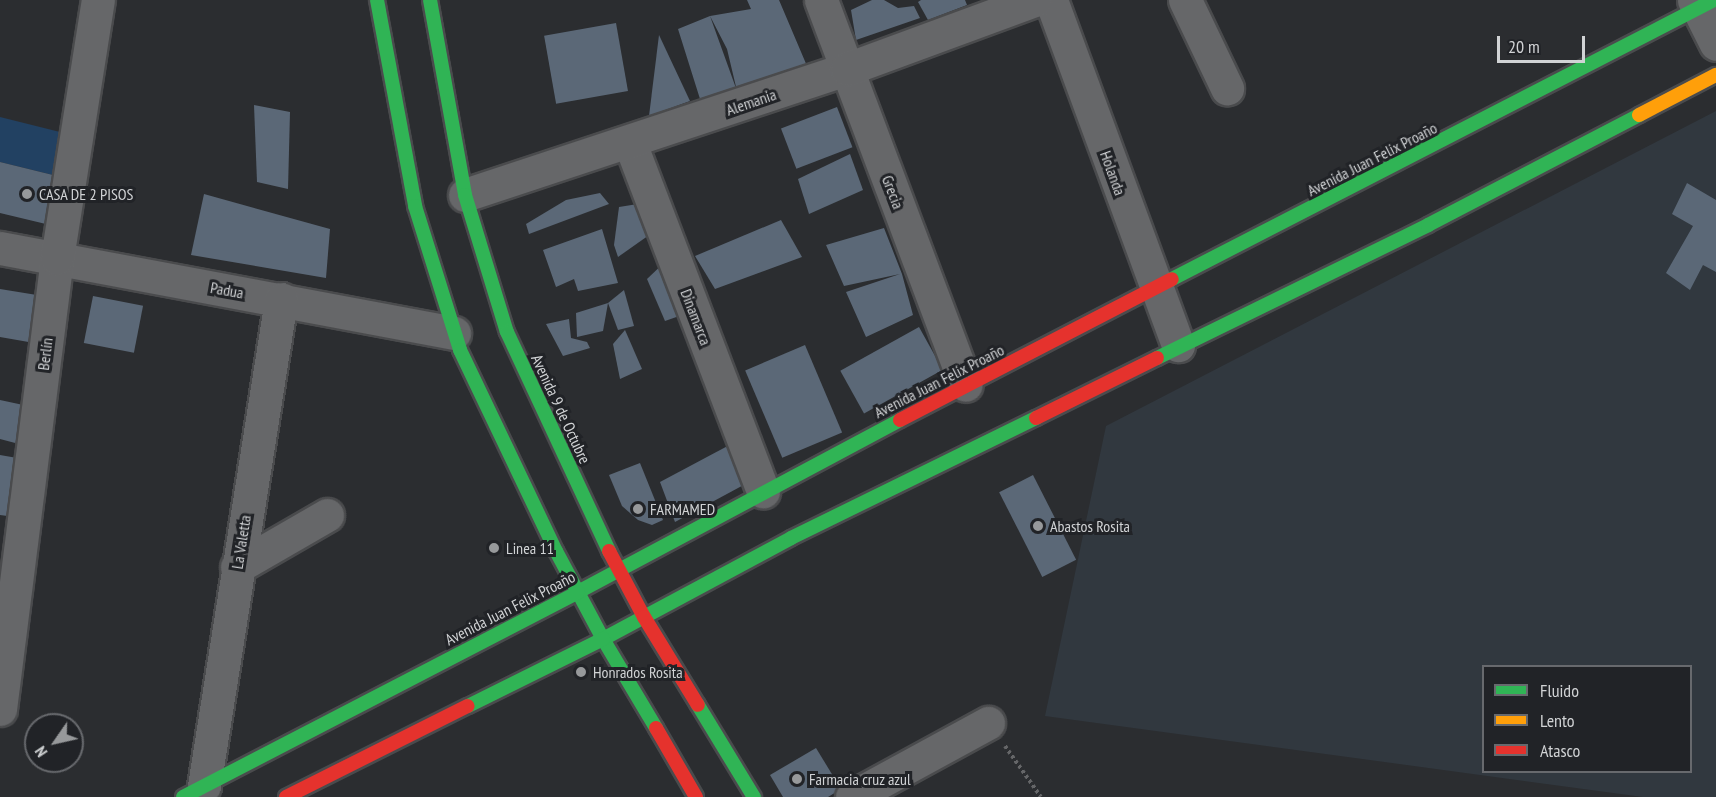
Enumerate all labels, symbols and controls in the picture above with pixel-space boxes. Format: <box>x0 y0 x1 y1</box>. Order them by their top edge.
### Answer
scale bar <box>1500 24 1588 62</box>
text: 20 m <box>1508 35 1540 58</box>
street label: Alemania <box>723 85 779 119</box>
street label: Avenida Juan Felix Proaño <box>1304 118 1440 200</box>
street label: Holanda <box>1096 148 1130 198</box>
street label: Grecia <box>878 173 908 211</box>
place label: CASA DE 2 PISOS <box>39 184 134 204</box>
marker: CASA DE 2 PISOS <box>20 187 34 201</box>
street label: Padua <box>209 278 245 302</box>
street label: Dinamarca <box>677 286 715 348</box>
street label: Berlín <box>33 337 57 371</box>
street label: Avenida Juan Felix Proaño <box>871 340 1007 422</box>
street label: Avenida 9 de Octubre <box>527 351 595 467</box>
place label: FARMAMED <box>650 499 715 519</box>
marker: FARMAMED <box>631 502 645 516</box>
street label: La Valetta <box>227 513 255 571</box>
place label: Abastos Rosita <box>1050 516 1130 536</box>
marker: Abastos Rosita <box>1031 519 1045 533</box>
place label: Linea 11 <box>506 538 554 558</box>
marker: Linea 11 <box>487 541 501 555</box>
street label: Avenida Juan Felix Proaño <box>442 567 578 649</box>
place label: Honrados Rosita <box>593 662 683 682</box>
marker: Honrados Rosita <box>574 665 588 679</box>
legend <box>1482 665 1692 773</box>
text: Fluido <box>1540 679 1579 702</box>
text: Lento <box>1540 709 1575 732</box>
north arrow <box>24 713 84 773</box>
text: Atasco <box>1540 739 1580 762</box>
text: N <box>30 743 51 761</box>
place label: Farmacia cruz azul <box>809 769 911 789</box>
marker: Farmacia cruz azul <box>790 772 804 786</box>

